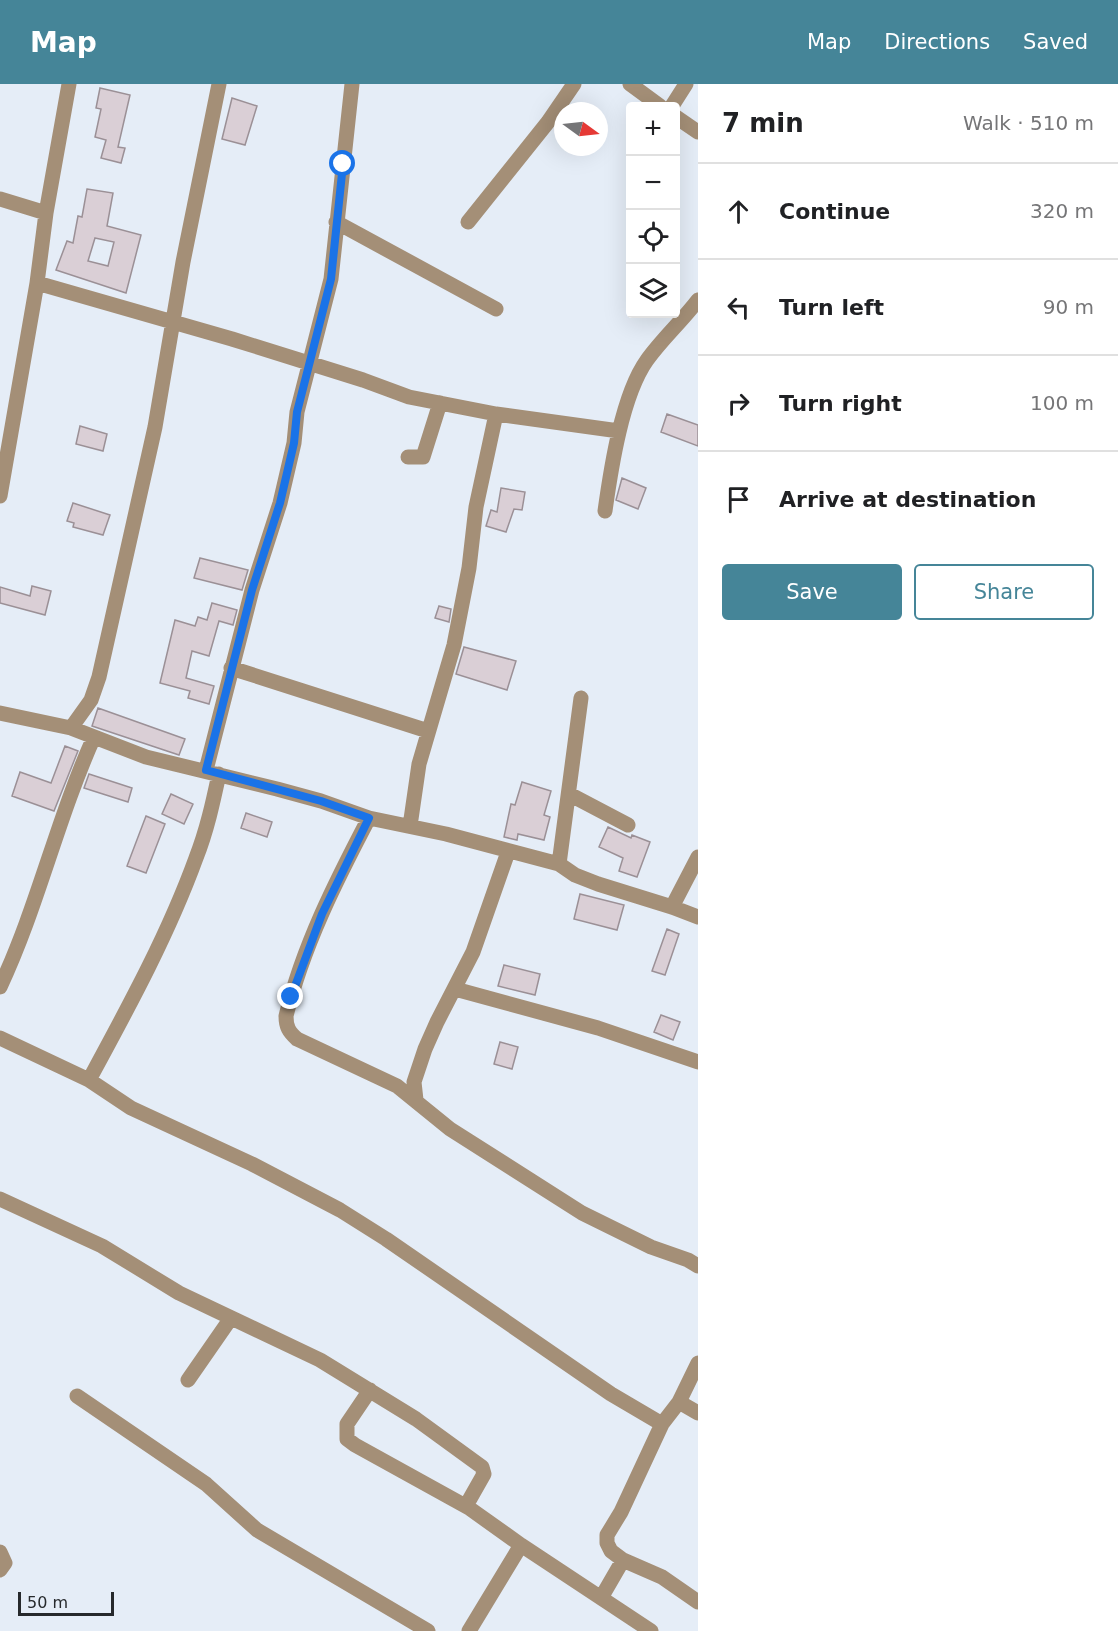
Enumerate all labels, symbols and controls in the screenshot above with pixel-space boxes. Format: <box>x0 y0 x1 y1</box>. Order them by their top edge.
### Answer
text: Map <box>30 26 97 59</box>
text: Map <box>807 30 851 54</box>
text: Directions <box>884 30 990 54</box>
text: Saved <box>1023 30 1088 54</box>
north arrow <box>554 102 608 156</box>
map controls <box>626 102 680 318</box>
button: + <box>626 102 680 156</box>
text: 7 min <box>722 108 804 138</box>
text: Walk · 510 m <box>963 111 1094 135</box>
route start <box>329 150 355 176</box>
button: − <box>626 156 680 210</box>
icon: ahead <box>722 195 755 228</box>
text: Continue <box>779 199 890 224</box>
text: 320 m <box>1030 199 1094 223</box>
button: locate <box>626 210 680 264</box>
button: layers <box>626 264 680 318</box>
icon: left <box>722 291 755 324</box>
text: Turn left <box>779 295 884 320</box>
text: 90 m <box>1043 295 1094 319</box>
icon: right <box>722 387 755 420</box>
text: Turn right <box>779 391 902 416</box>
text: 100 m <box>1030 391 1094 415</box>
icon: arrive <box>722 483 755 516</box>
text: Arrive at destination <box>779 487 1036 512</box>
button: Save <box>722 564 902 620</box>
button: Share <box>914 564 1094 620</box>
route end <box>277 983 303 1009</box>
scale bar <box>18 1589 114 1616</box>
text: 50 m <box>27 1593 68 1612</box>

